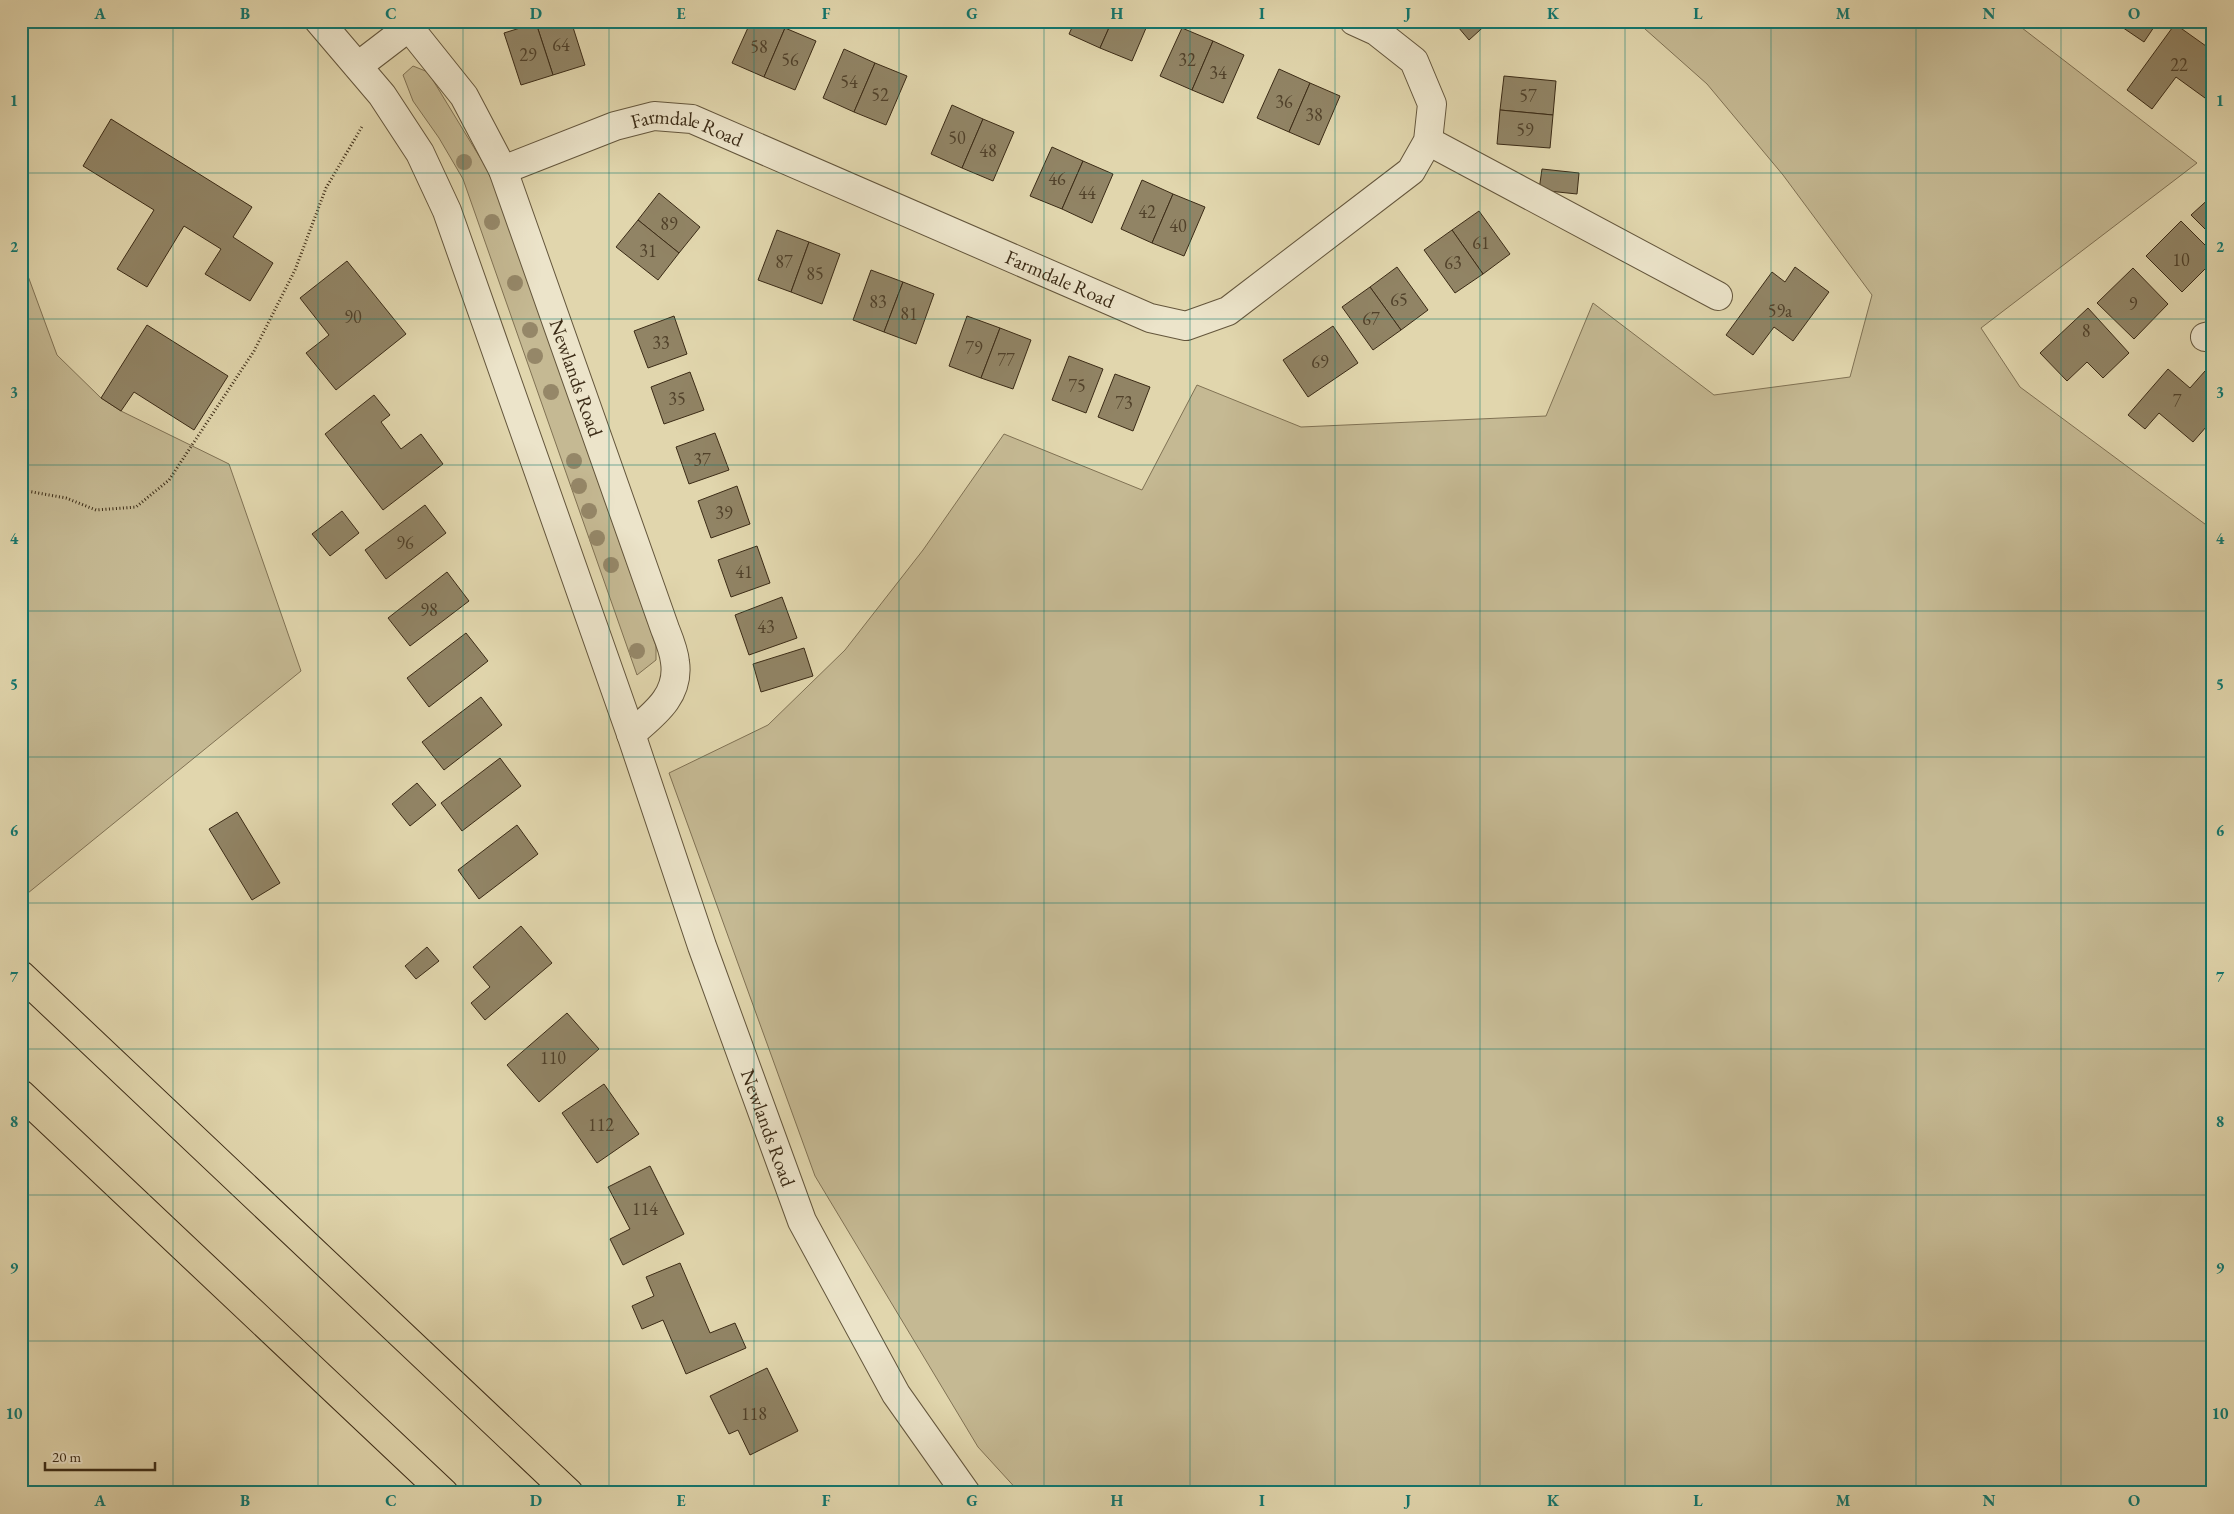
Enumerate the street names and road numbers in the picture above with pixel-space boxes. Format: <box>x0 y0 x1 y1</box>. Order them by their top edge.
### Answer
street label: Farmdale Road <box>628 103 748 153</box>
street label: Farmdale Road <box>1001 244 1119 314</box>
street label: Newlands Road <box>544 315 609 441</box>
street label: Newlands Road <box>735 1066 802 1191</box>

